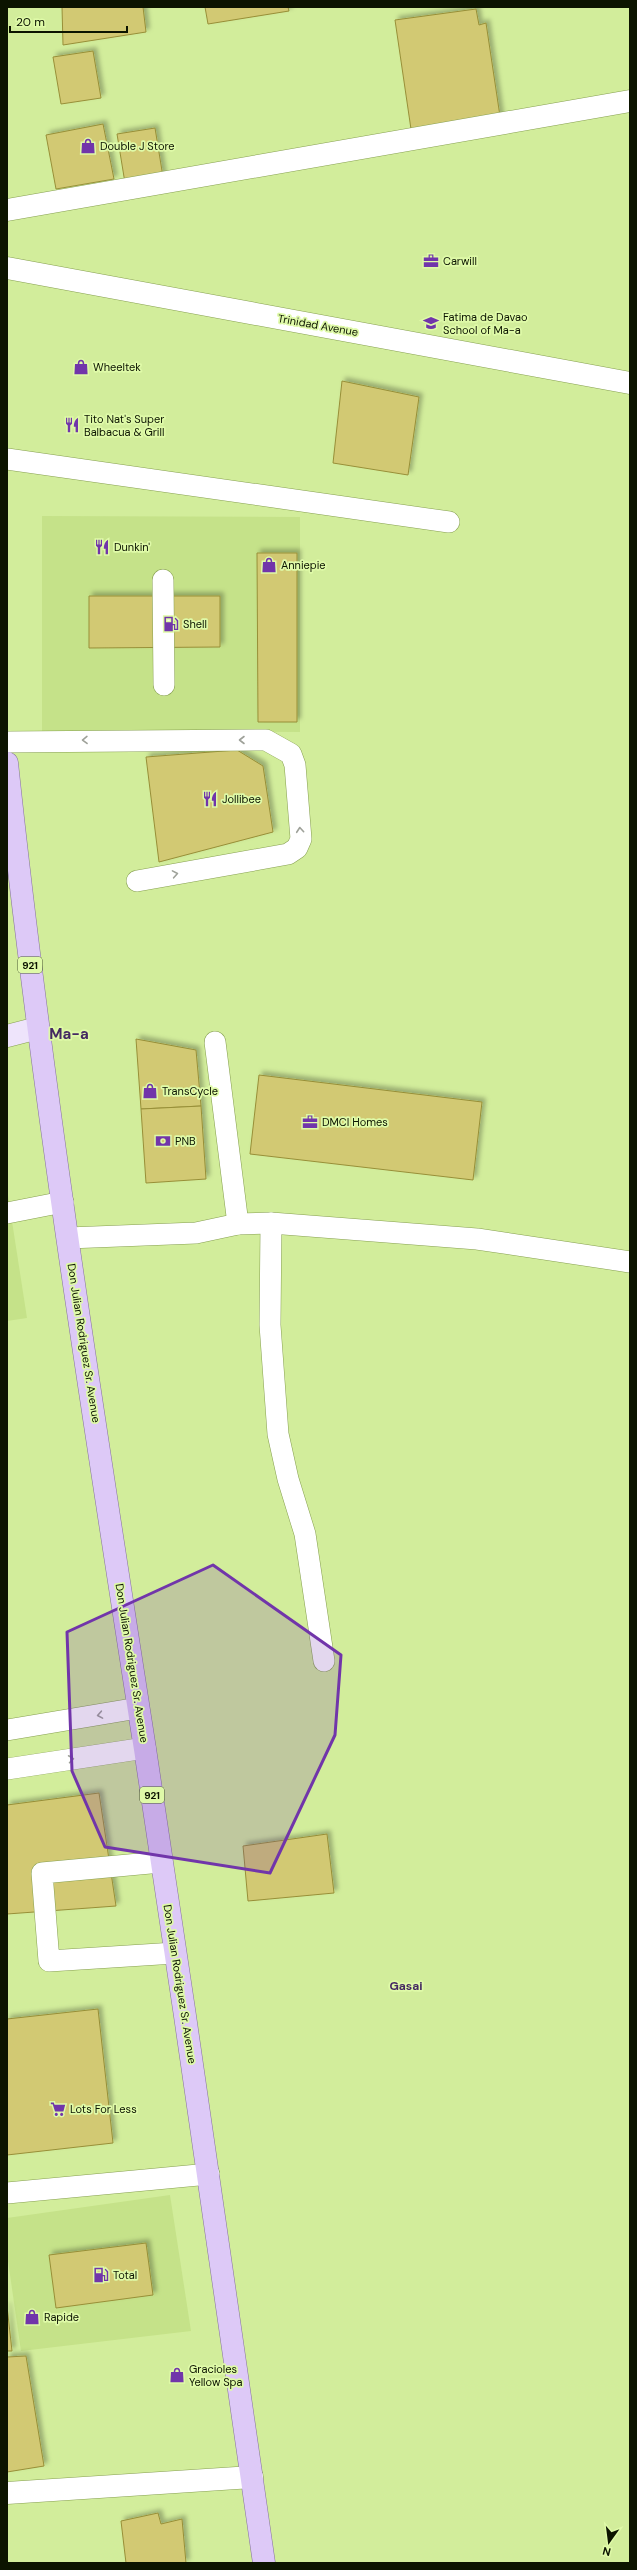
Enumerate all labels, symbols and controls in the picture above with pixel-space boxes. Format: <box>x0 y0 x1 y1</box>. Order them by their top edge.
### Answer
scale bar <box>10 8 127 34</box>
text: 20 m <box>16 14 45 30</box>
shop icon: Double J Store <box>79 137 97 155</box>
place label: Double J Store <box>100 139 175 153</box>
office icon: Carwill <box>422 252 440 270</box>
place label: Carwill <box>443 254 477 268</box>
place label: Fatima de Davao School of Ma-a <box>443 310 527 337</box>
street label: Trinidad Avenue <box>277 311 359 339</box>
school or university icon: Fatima de Davao School of Ma-a <box>422 314 440 332</box>
shop icon: Wheeltek <box>72 358 90 376</box>
place label: Wheeltek <box>93 360 141 374</box>
place label: Tito Nat's Super Balbacua & Grill <box>84 412 164 439</box>
restaurant icon: Tito Nat's Super Balbacua & Grill <box>63 416 81 434</box>
restaurant icon: Dunkin' <box>93 538 111 556</box>
place label: Dunkin' <box>114 540 150 554</box>
shop icon: Anniepie <box>260 556 278 574</box>
place label: Anniepie <box>281 558 326 572</box>
fuel station icon: Shell <box>162 615 180 633</box>
place label: Shell <box>183 617 207 631</box>
one-way arrow <box>82 736 88 744</box>
one-way arrow <box>239 736 245 744</box>
restaurant icon: Jollibee <box>201 790 219 808</box>
place label: Jollibee <box>222 792 261 806</box>
one-way arrow <box>296 827 305 833</box>
one-way arrow <box>172 870 179 879</box>
road number: 921 <box>18 957 42 973</box>
district label: Ma-a <box>49 1024 89 1044</box>
shop icon: TransCycle <box>141 1082 159 1100</box>
place label: TransCycle <box>162 1084 218 1098</box>
office icon: DMCI Homes <box>301 1113 319 1131</box>
place label: DMCI Homes <box>322 1115 388 1129</box>
bank icon: PNB <box>154 1132 172 1150</box>
place label: PNB <box>175 1134 196 1148</box>
street label: Don Julian Rodriguez Sr. Avenue <box>64 1262 104 1424</box>
street label: Don Julian Rodriguez Sr. Avenue <box>112 1582 152 1744</box>
one-way arrow <box>97 1710 103 1718</box>
one-way arrow <box>68 1755 74 1764</box>
road number: 921 <box>140 1787 164 1803</box>
street label: Don Julian Rodriguez Sr. Avenue <box>160 1903 200 2065</box>
district label: Gasai <box>389 1978 423 1994</box>
supermarket icon: Lots For Less <box>49 2100 67 2118</box>
place label: Lots For Less <box>70 2102 137 2116</box>
fuel station icon: Total <box>92 2266 110 2284</box>
place label: Total <box>113 2268 137 2282</box>
shop icon: Rapide <box>23 2308 41 2326</box>
place label: Rapide <box>44 2310 79 2324</box>
place label: Gracioles Yellow Spa <box>189 2362 242 2389</box>
shop icon: Gracioles Yellow Spa <box>168 2366 186 2384</box>
north arrow <box>589 2522 629 2562</box>
text: N <box>601 2544 612 2559</box>

